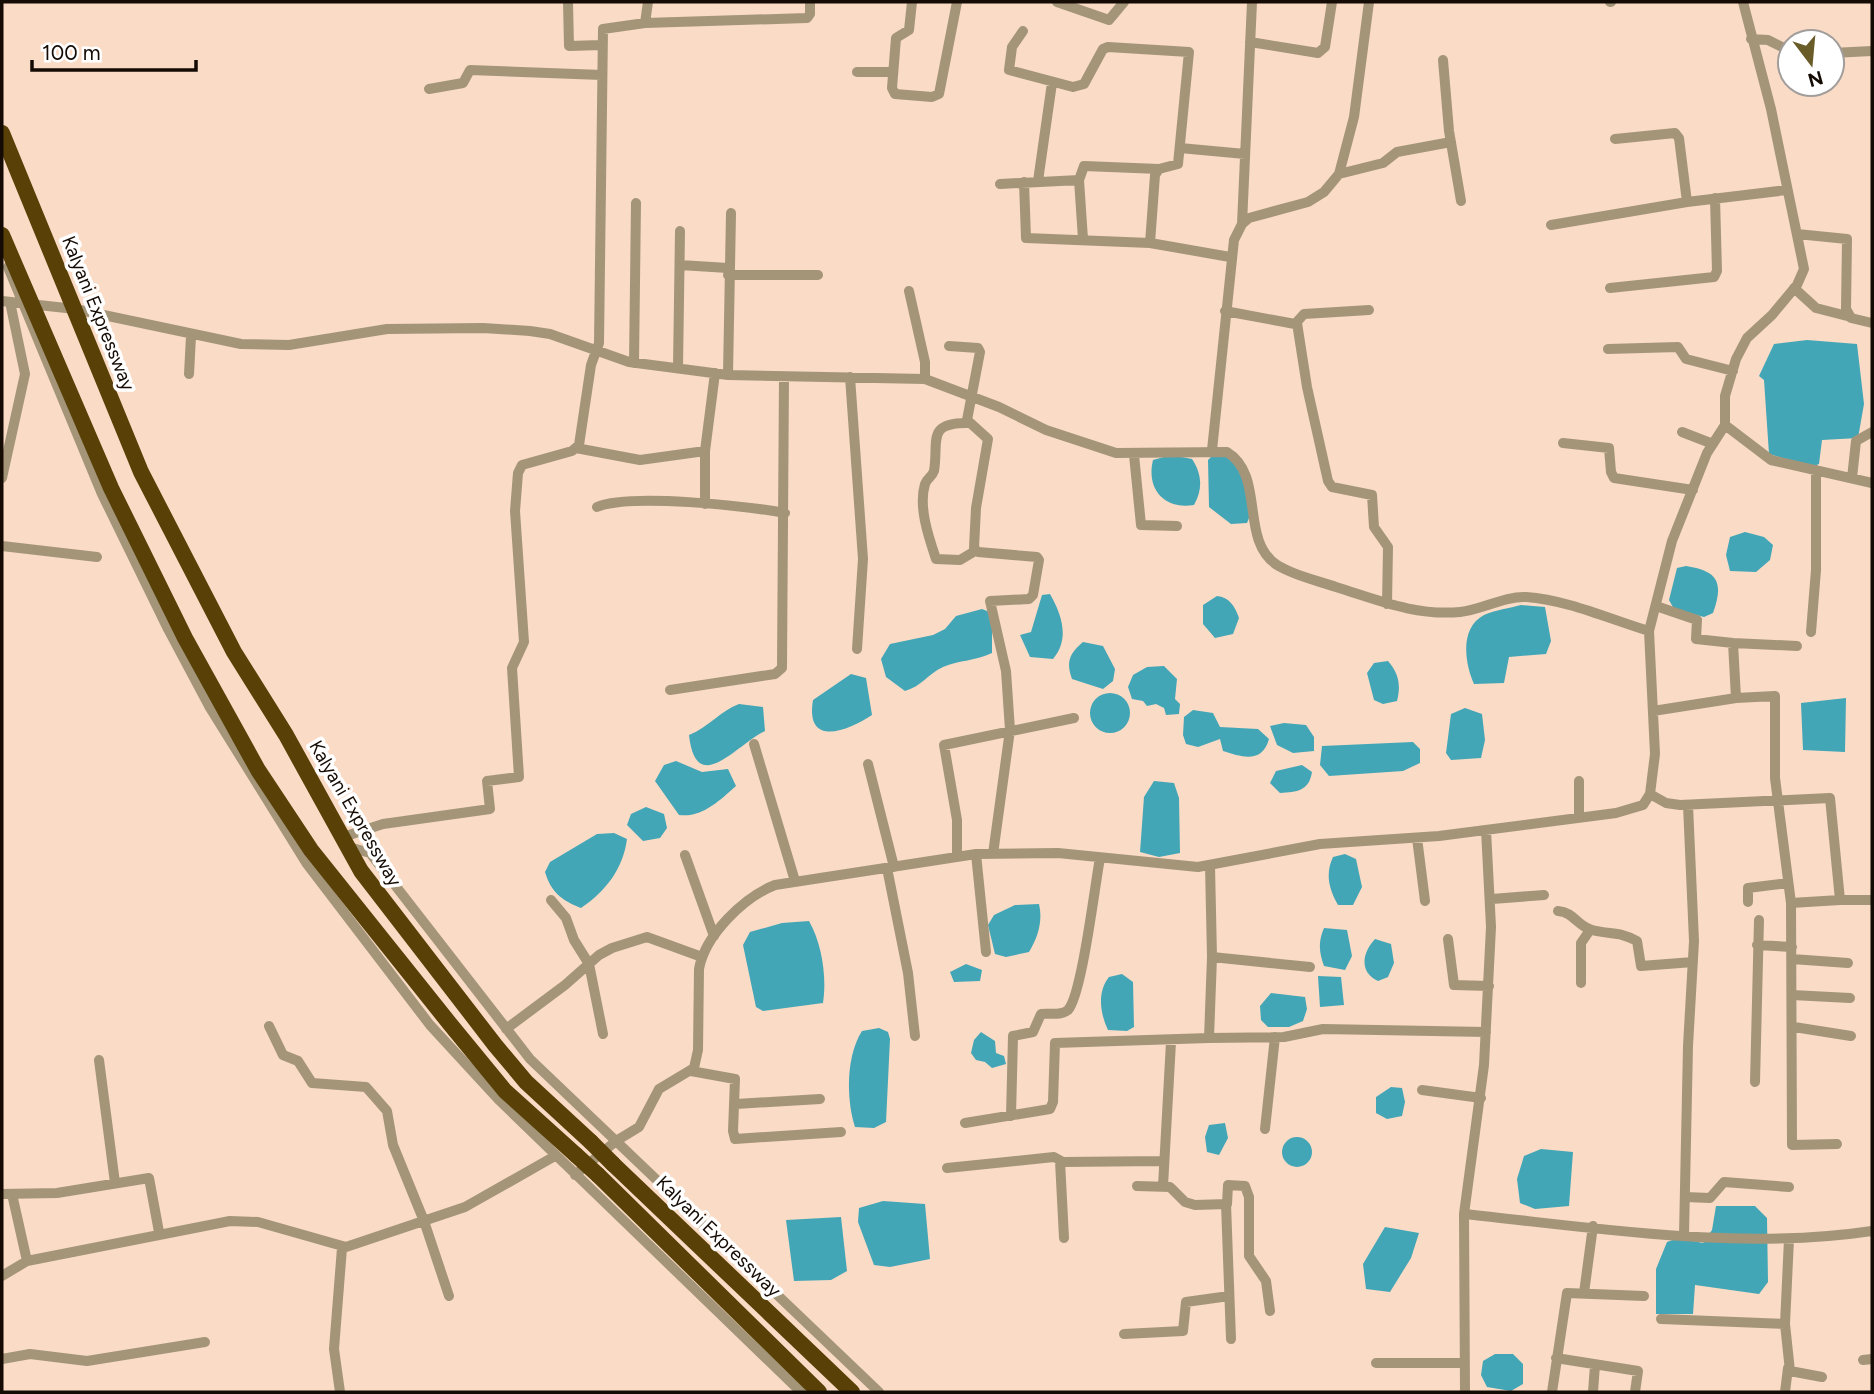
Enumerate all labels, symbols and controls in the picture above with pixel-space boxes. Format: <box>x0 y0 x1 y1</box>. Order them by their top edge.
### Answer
scale bar <box>32 28 196 72</box>
north arrow <box>1776 28 1846 98</box>
text: 100 m <box>42 40 101 65</box>
text: N <box>1805 66 1826 92</box>
street label: Kalyani Expressway <box>57 233 140 394</box>
street label: Kalyani Expressway <box>304 736 407 890</box>
street label: Kalyani Expressway <box>651 1171 786 1302</box>

